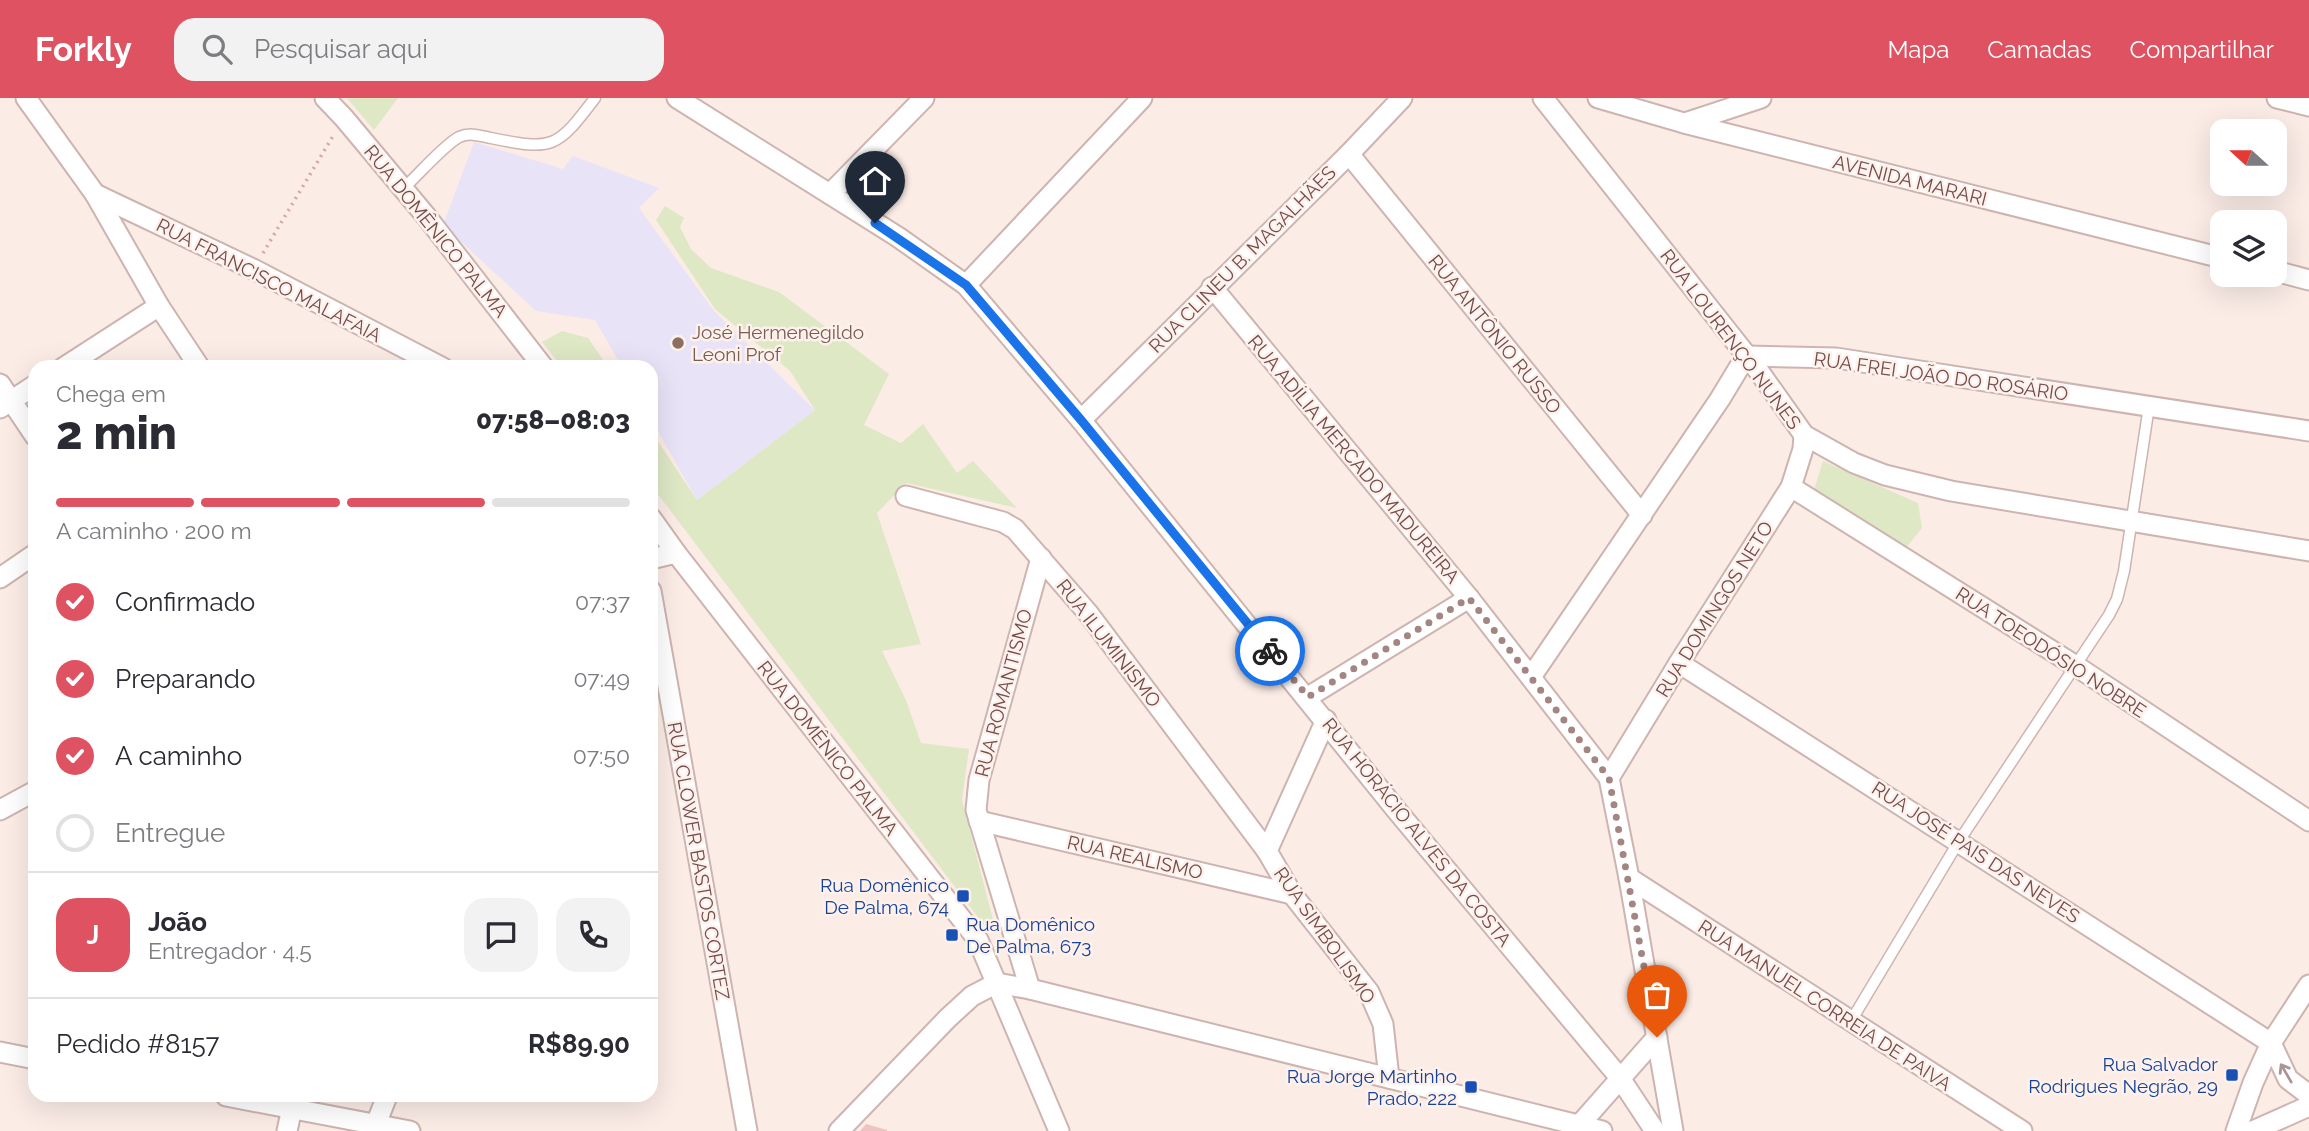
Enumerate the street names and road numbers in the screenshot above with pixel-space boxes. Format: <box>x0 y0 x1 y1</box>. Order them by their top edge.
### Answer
street label: RUA DOMÊNICO PALMA <box>360 141 512 322</box>
street label: AVENIDA MARARI <box>1831 150 1989 210</box>
street label: RUA CLINEU B. MAGALHÃES <box>1144 161 1340 357</box>
street label: RUA FRANCISCO MALAFAIA <box>153 214 385 346</box>
street label: RUA LOURENÇO NUNES <box>1656 245 1806 433</box>
street label: RUA ANTÔNIO RUSSO <box>1424 250 1566 418</box>
street label: RUA ADÍLIA MERCADO MADUREIRA <box>1244 330 1464 588</box>
street label: RUA FREI JOÃO DO ROSÁRIO <box>1812 347 2070 405</box>
street label: RUA DOMINGOS NETO <box>1651 517 1777 701</box>
street label: RUA ILUMINISMO <box>1052 575 1166 711</box>
street label: RUA TOEODÓSIO NOBRE <box>1952 582 2150 722</box>
street label: RUA ROMANTISMO <box>970 607 1036 779</box>
street label: RUA DOMÊNICO PALMA <box>753 656 903 840</box>
street label: RUA HORÁCIO ALVES DA COSTA <box>1318 713 1516 951</box>
street label: RUA CLOWER BASTOS CORTEZ <box>664 720 734 1002</box>
street label: RUA JOSÉ PAIS DAS NEVES <box>1868 777 2084 927</box>
street label: RUA REALISMO <box>1065 831 1205 883</box>
street label: RUA SIMBOLISMO <box>1270 863 1380 1007</box>
street label: RUA MANUEL CORREIA DE PAIVA <box>1694 915 1956 1095</box>

